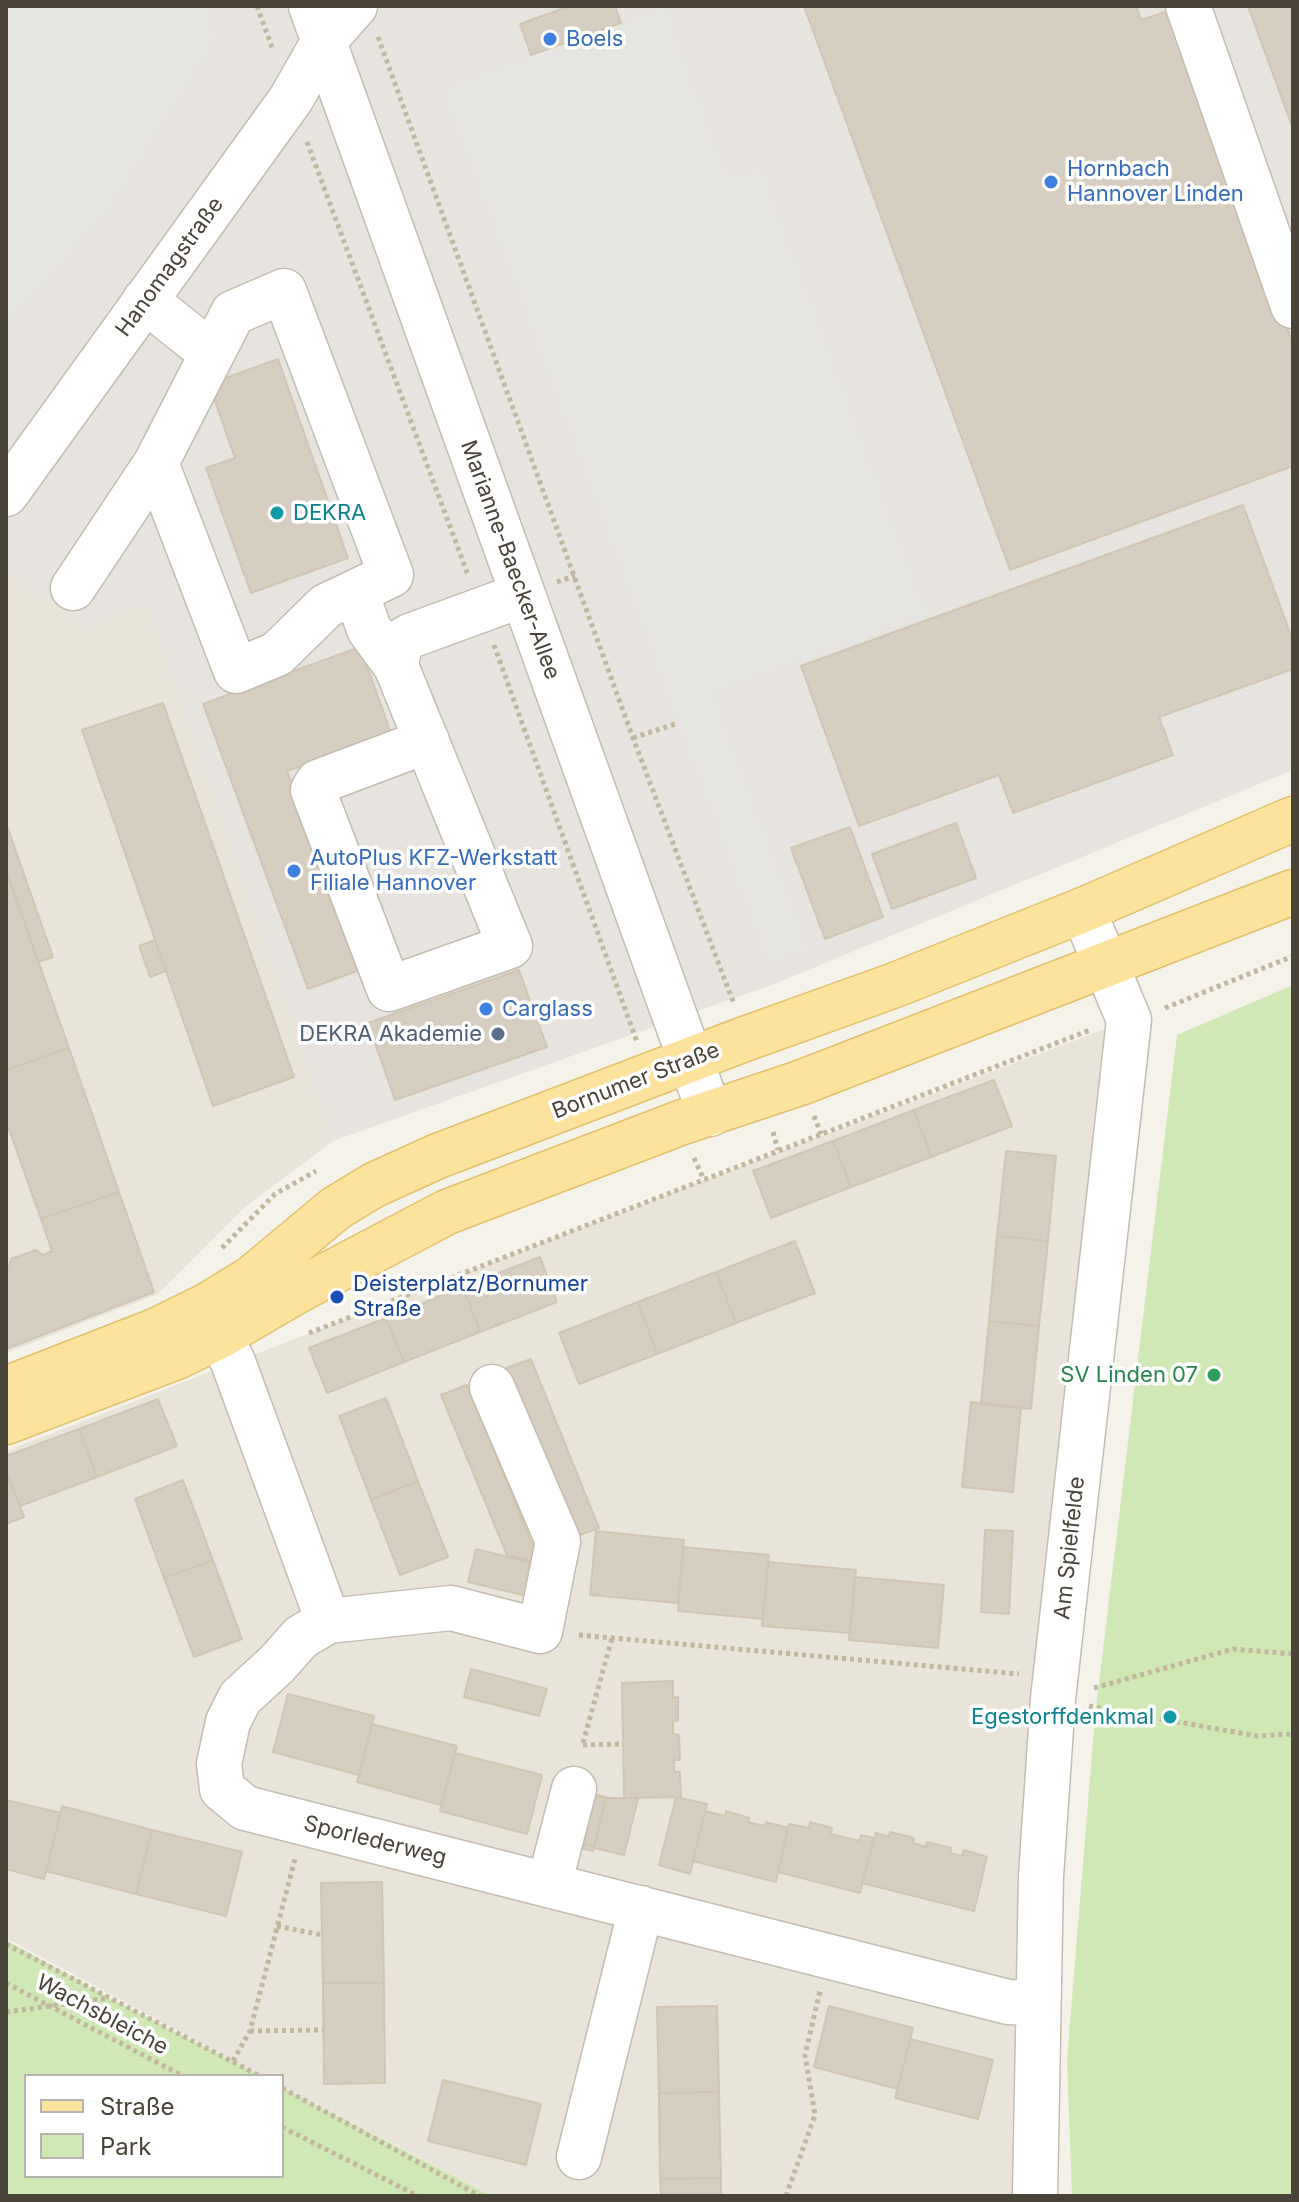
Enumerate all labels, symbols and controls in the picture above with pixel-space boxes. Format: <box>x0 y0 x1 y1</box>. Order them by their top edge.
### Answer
place label: Boels <box>566 26 623 52</box>
marker: Boels <box>541 30 559 48</box>
place label: Hornbach Hannover Linden <box>1067 156 1244 208</box>
marker: Hornbach Hannover Linden <box>1042 173 1060 191</box>
street label: Hanomagstraße <box>111 192 229 342</box>
street label: Marianne-Baecker-Allee <box>454 437 566 683</box>
place label: DEKRA <box>293 500 366 526</box>
marker: DEKRA <box>268 504 286 522</box>
place label: AutoPlus KFZ-Werkstatt Filiale Hannover <box>310 845 558 896</box>
marker: AutoPlus KFZ-Werkstatt Filiale Hannover <box>285 862 303 880</box>
place label: Carglass <box>502 996 593 1022</box>
marker: Carglass <box>477 1000 495 1018</box>
place label: DEKRA Akademie <box>299 1021 482 1047</box>
marker: DEKRA Akademie <box>489 1025 507 1043</box>
street label: Bornumer Straße <box>549 1037 723 1125</box>
place label: Deisterplatz/Bornumer Straße <box>353 1271 588 1322</box>
marker: Deisterplatz/Bornumer Straße <box>328 1288 346 1306</box>
place label: SV Linden 07 <box>1060 1362 1198 1388</box>
marker: SV Linden 07 <box>1205 1366 1223 1384</box>
street label: Am Spielfelde <box>1049 1475 1091 1621</box>
place label: Egestorffdenkmal <box>971 1704 1154 1730</box>
marker: Egestorffdenkmal <box>1161 1708 1179 1726</box>
street label: Sporlederweg <box>301 1811 449 1871</box>
street label: Wachsbleiche <box>32 1969 172 2061</box>
legend <box>24 2074 284 2178</box>
text: Straße <box>100 2092 175 2121</box>
text: Park <box>100 2132 151 2161</box>

